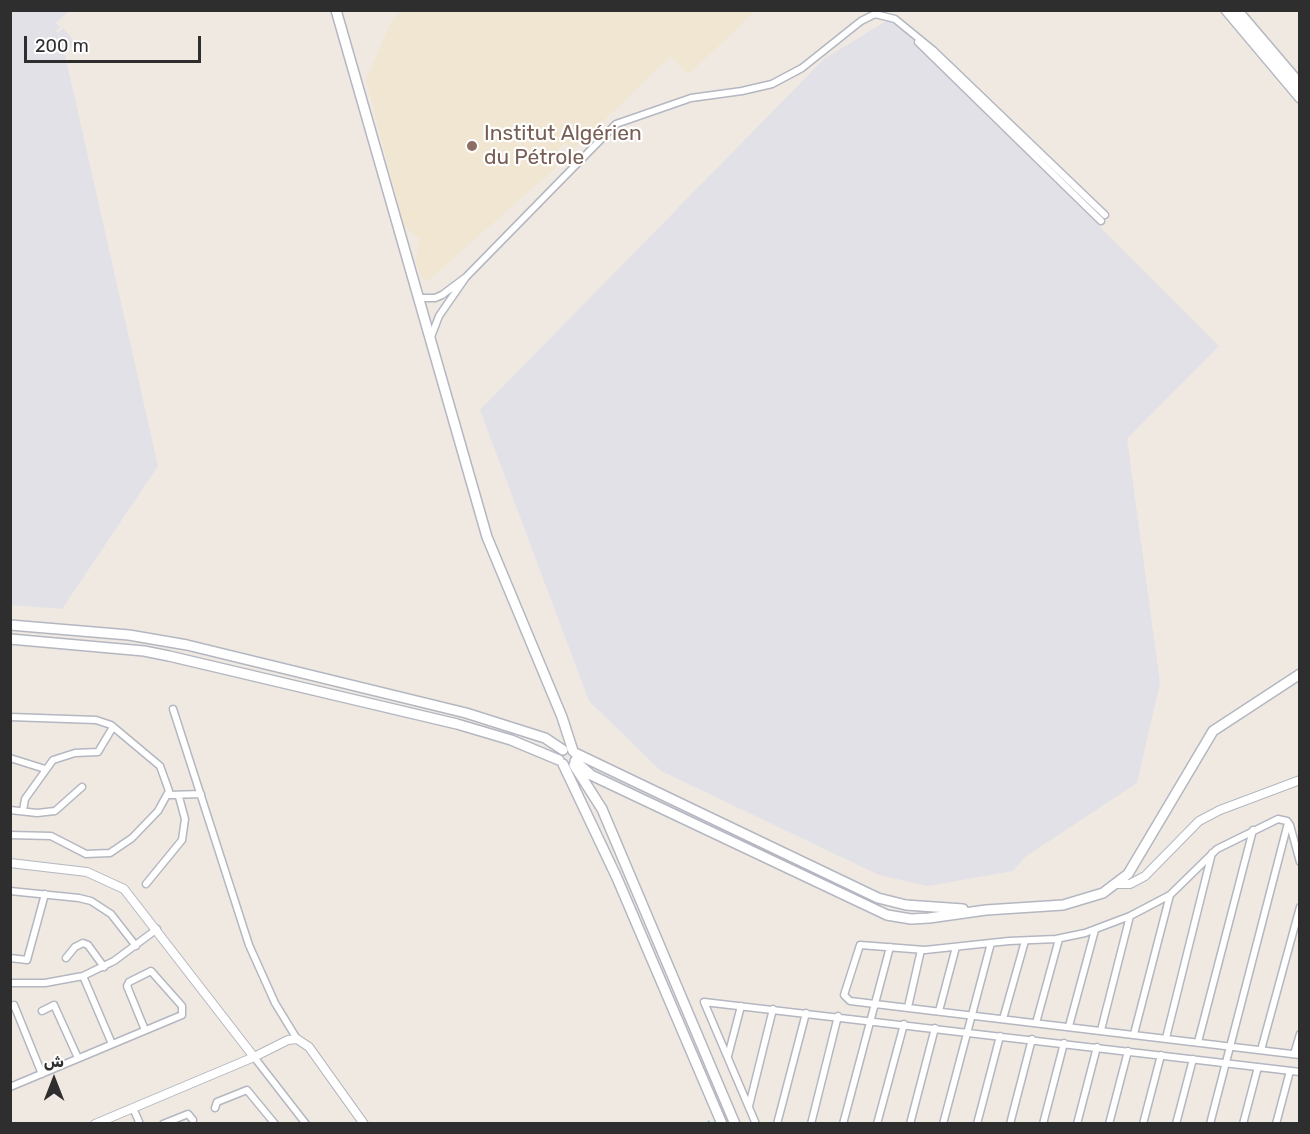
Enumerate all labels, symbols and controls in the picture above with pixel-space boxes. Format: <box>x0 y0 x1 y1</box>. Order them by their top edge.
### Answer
scale bar <box>27 24 204 62</box>
text: 200 m <box>35 35 89 57</box>
place label: Institut Algérien du Pétrole <box>484 121 642 171</box>
marker: Institut Algérien du Pétrole <box>465 139 479 153</box>
north arrow <box>24 1050 84 1110</box>
text: ش <box>44 1052 64 1071</box>

